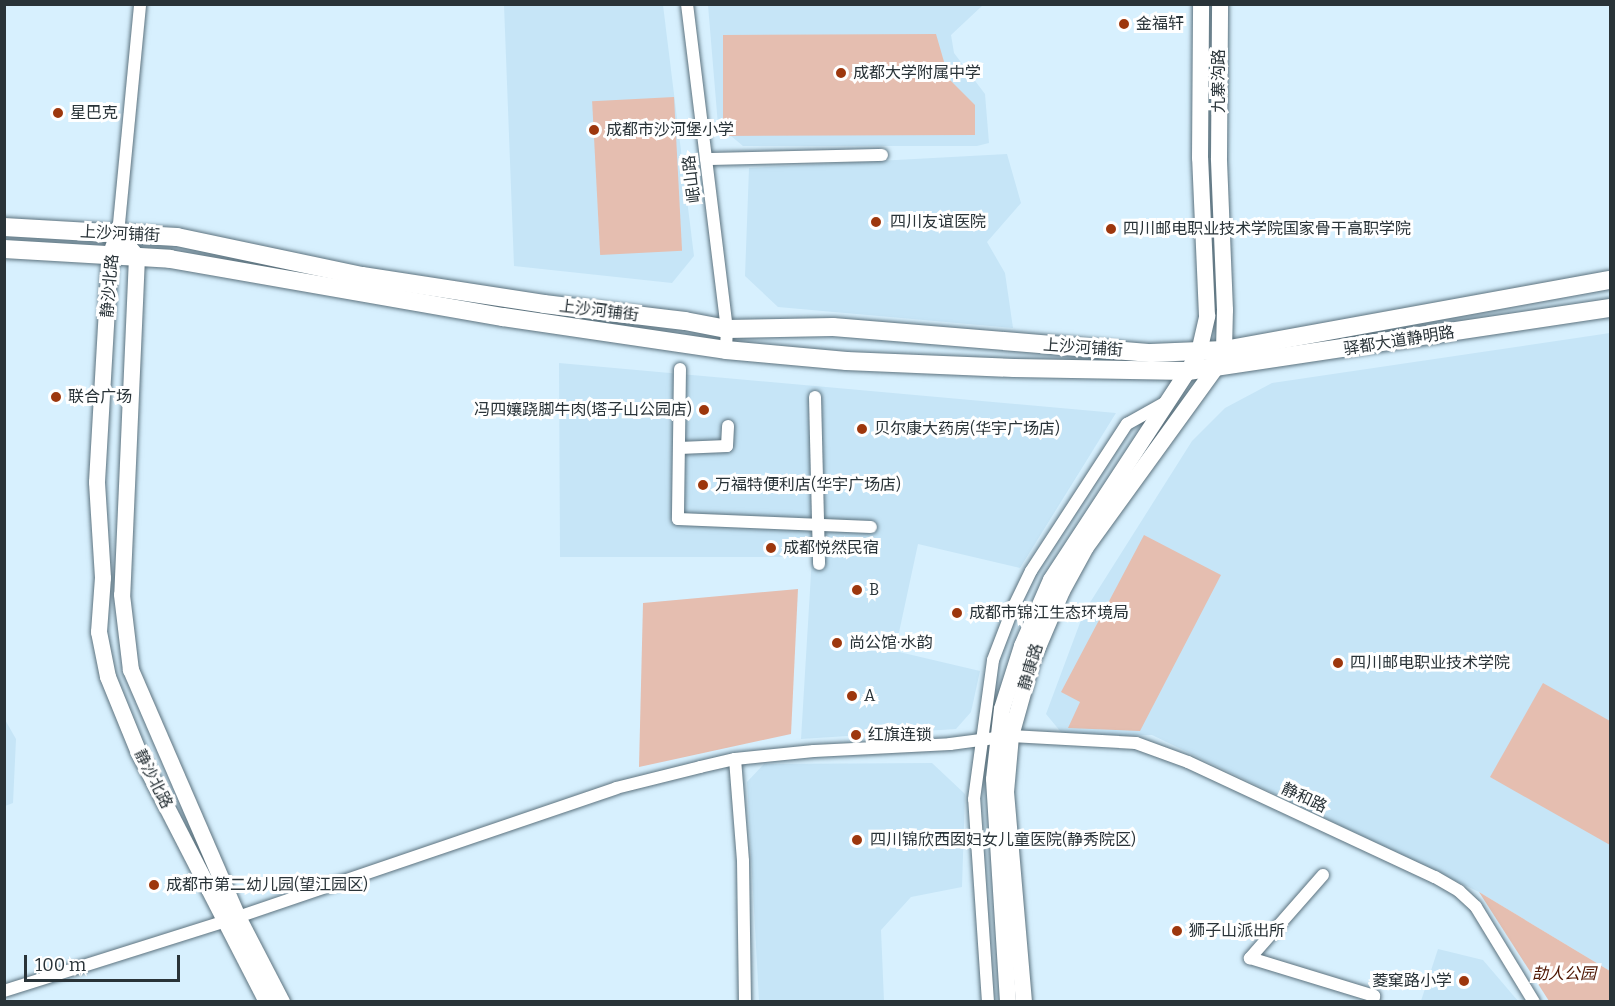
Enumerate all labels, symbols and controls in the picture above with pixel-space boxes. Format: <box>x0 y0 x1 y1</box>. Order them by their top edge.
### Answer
place label: 金福轩 <box>1136 14 1184 34</box>
marker: 金福轩 <box>1117 17 1131 31</box>
street label: 九寨沟路 <box>1209 49 1229 113</box>
place label: 成都大学附属中学 <box>853 63 981 83</box>
marker: 成都大学附属中学 <box>834 66 848 80</box>
place label: 星巴克 <box>70 103 118 123</box>
marker: 星巴克 <box>51 106 65 120</box>
place label: 成都市沙河堡小学 <box>606 120 734 140</box>
marker: 成都市沙河堡小学 <box>587 123 601 137</box>
street label: 岷山路 <box>680 154 704 204</box>
place label: 四川友谊医院 <box>890 212 986 232</box>
marker: 四川友谊医院 <box>867 213 885 231</box>
place label: 四川邮电职业技术学院国家骨干高职学院 <box>1123 219 1411 239</box>
street label: 上沙河铺街 <box>80 222 160 246</box>
marker: 四川邮电职业技术学院国家骨干高职学院 <box>1104 222 1118 236</box>
street label: 静沙北路 <box>98 253 122 319</box>
street label: 上沙河铺街 <box>558 297 640 325</box>
street label: 驿都大道静明路 <box>1342 323 1456 359</box>
street label: 上沙河铺街 <box>1042 336 1124 360</box>
place label: 联合广场 <box>68 387 132 407</box>
marker: 联合广场 <box>49 390 63 404</box>
place label: 冯四孃跷脚牛肉(塔子山公园店) <box>474 400 692 420</box>
marker: 冯四孃跷脚牛肉(塔子山公园店) <box>697 403 711 417</box>
place label: 贝尔康大药房(华宇广场店) <box>874 419 1060 439</box>
marker: 贝尔康大药房(华宇广场店) <box>855 422 869 436</box>
place label: 万福特便利店(华宇广场店) <box>715 475 901 495</box>
marker: 万福特便利店(华宇广场店) <box>696 478 710 492</box>
place label: 成都悦然民宿 <box>783 538 879 558</box>
marker: 成都悦然民宿 <box>764 541 778 555</box>
place label: B <box>869 580 879 600</box>
marker: B <box>850 583 864 597</box>
place label: 成都市锦江生态环境局 <box>969 603 1129 623</box>
marker: 成都市锦江生态环境局 <box>950 606 964 620</box>
place label: 尚公馆·水韵 <box>849 633 932 653</box>
marker: 尚公馆·水韵 <box>830 636 844 650</box>
street label: 静康路 <box>1015 641 1047 693</box>
place label: 四川邮电职业技术学院 <box>1350 653 1510 673</box>
marker: 四川邮电职业技术学院 <box>1331 656 1345 670</box>
place label: A <box>864 686 875 706</box>
marker: A <box>845 689 859 703</box>
place label: 红旗连锁 <box>868 725 932 745</box>
marker: 红旗连锁 <box>849 728 863 742</box>
street label: 静沙北路 <box>130 746 176 812</box>
street label: 静和路 <box>1278 779 1330 817</box>
place label: 四川锦欣西囡妇女儿童医院(静秀院区) <box>870 830 1136 850</box>
marker: 四川锦欣西囡妇女儿童医院(静秀院区) <box>848 831 866 849</box>
place label: 成都市第二幼儿园(望江园区) <box>166 875 368 895</box>
marker: 成都市第二幼儿园(望江园区) <box>147 878 161 892</box>
place label: 狮子山派出所 <box>1189 921 1285 941</box>
marker: 狮子山派出所 <box>1170 924 1184 938</box>
scale bar <box>27 943 183 981</box>
text: 100 m <box>35 954 86 976</box>
park label: 劼人公园 <box>1532 964 1596 984</box>
place label: 菱窠路小学 <box>1372 971 1452 991</box>
marker: 菱窠路小学 <box>1457 974 1471 988</box>

